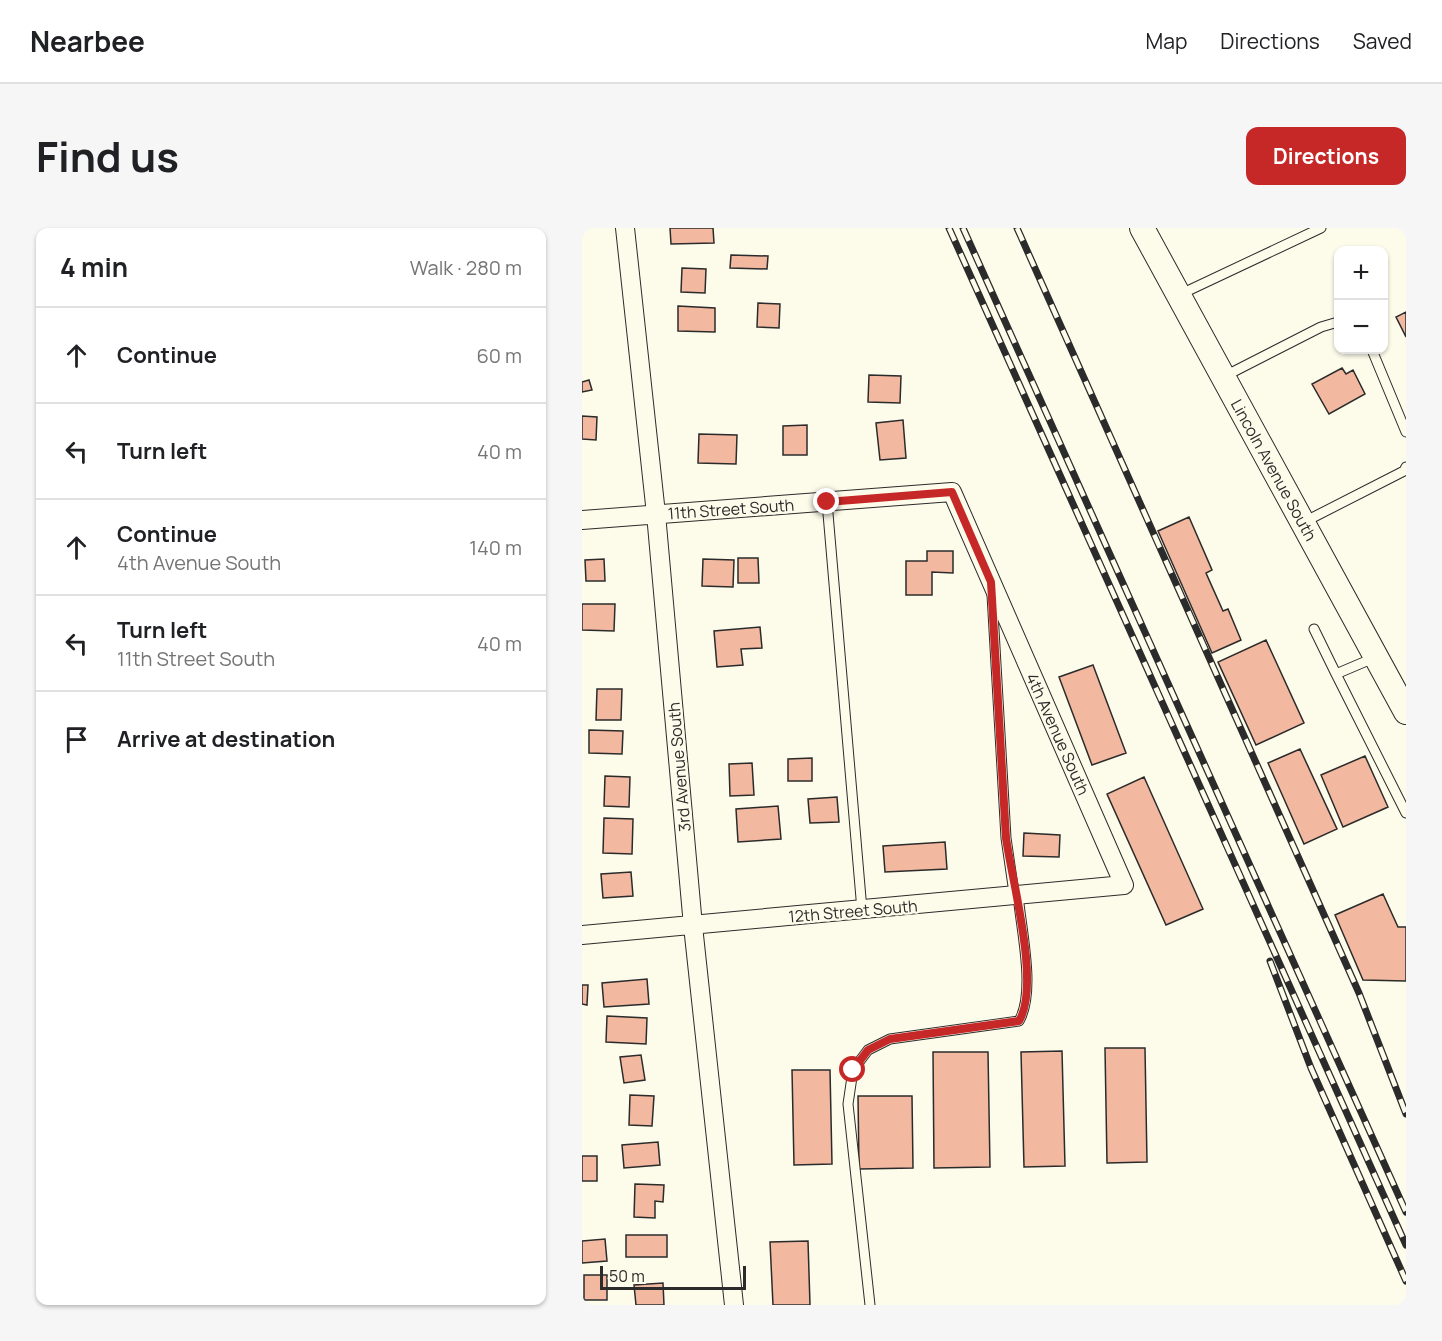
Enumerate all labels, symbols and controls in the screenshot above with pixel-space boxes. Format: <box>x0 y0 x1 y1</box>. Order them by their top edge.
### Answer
text: Nearbee <box>30 22 145 60</box>
text: Map <box>1146 27 1187 55</box>
text: Directions <box>1220 27 1320 55</box>
text: Saved <box>1353 27 1412 55</box>
text: Find us <box>36 127 179 185</box>
button: Directions <box>1246 127 1406 185</box>
map controls <box>1334 246 1388 354</box>
button: + <box>1334 246 1388 300</box>
text: 4 min <box>60 249 128 285</box>
text: Walk · 280 m <box>410 254 522 281</box>
button: − <box>1334 300 1388 354</box>
icon: ahead <box>60 339 93 372</box>
text: Continue <box>117 340 217 370</box>
text: 60 m <box>476 342 522 369</box>
street label: Lincoln Avenue South <box>1226 395 1322 545</box>
icon: left <box>60 435 93 468</box>
text: Turn left <box>117 436 207 466</box>
text: 40 m <box>477 438 522 465</box>
route end <box>813 488 839 514</box>
street label: 11th Street South <box>667 494 795 524</box>
text: Continue <box>117 519 217 549</box>
icon: ahead <box>60 531 93 564</box>
text: 140 m <box>469 534 522 561</box>
text: 4th Avenue South <box>117 549 281 576</box>
text: Turn left <box>117 615 207 645</box>
icon: left <box>60 627 93 660</box>
text: 40 m <box>477 630 522 657</box>
text: 11th Street South <box>117 645 275 672</box>
street label: 4th Avenue South <box>1021 670 1095 798</box>
street label: 3rd Avenue South <box>662 701 696 833</box>
icon: arrive <box>60 723 93 756</box>
text: Arrive at destination <box>117 724 335 754</box>
street label: 12th Street South <box>788 894 918 928</box>
route start <box>839 1056 865 1082</box>
scale bar <box>600 1263 746 1290</box>
text: 50 m <box>609 1265 645 1287</box>

